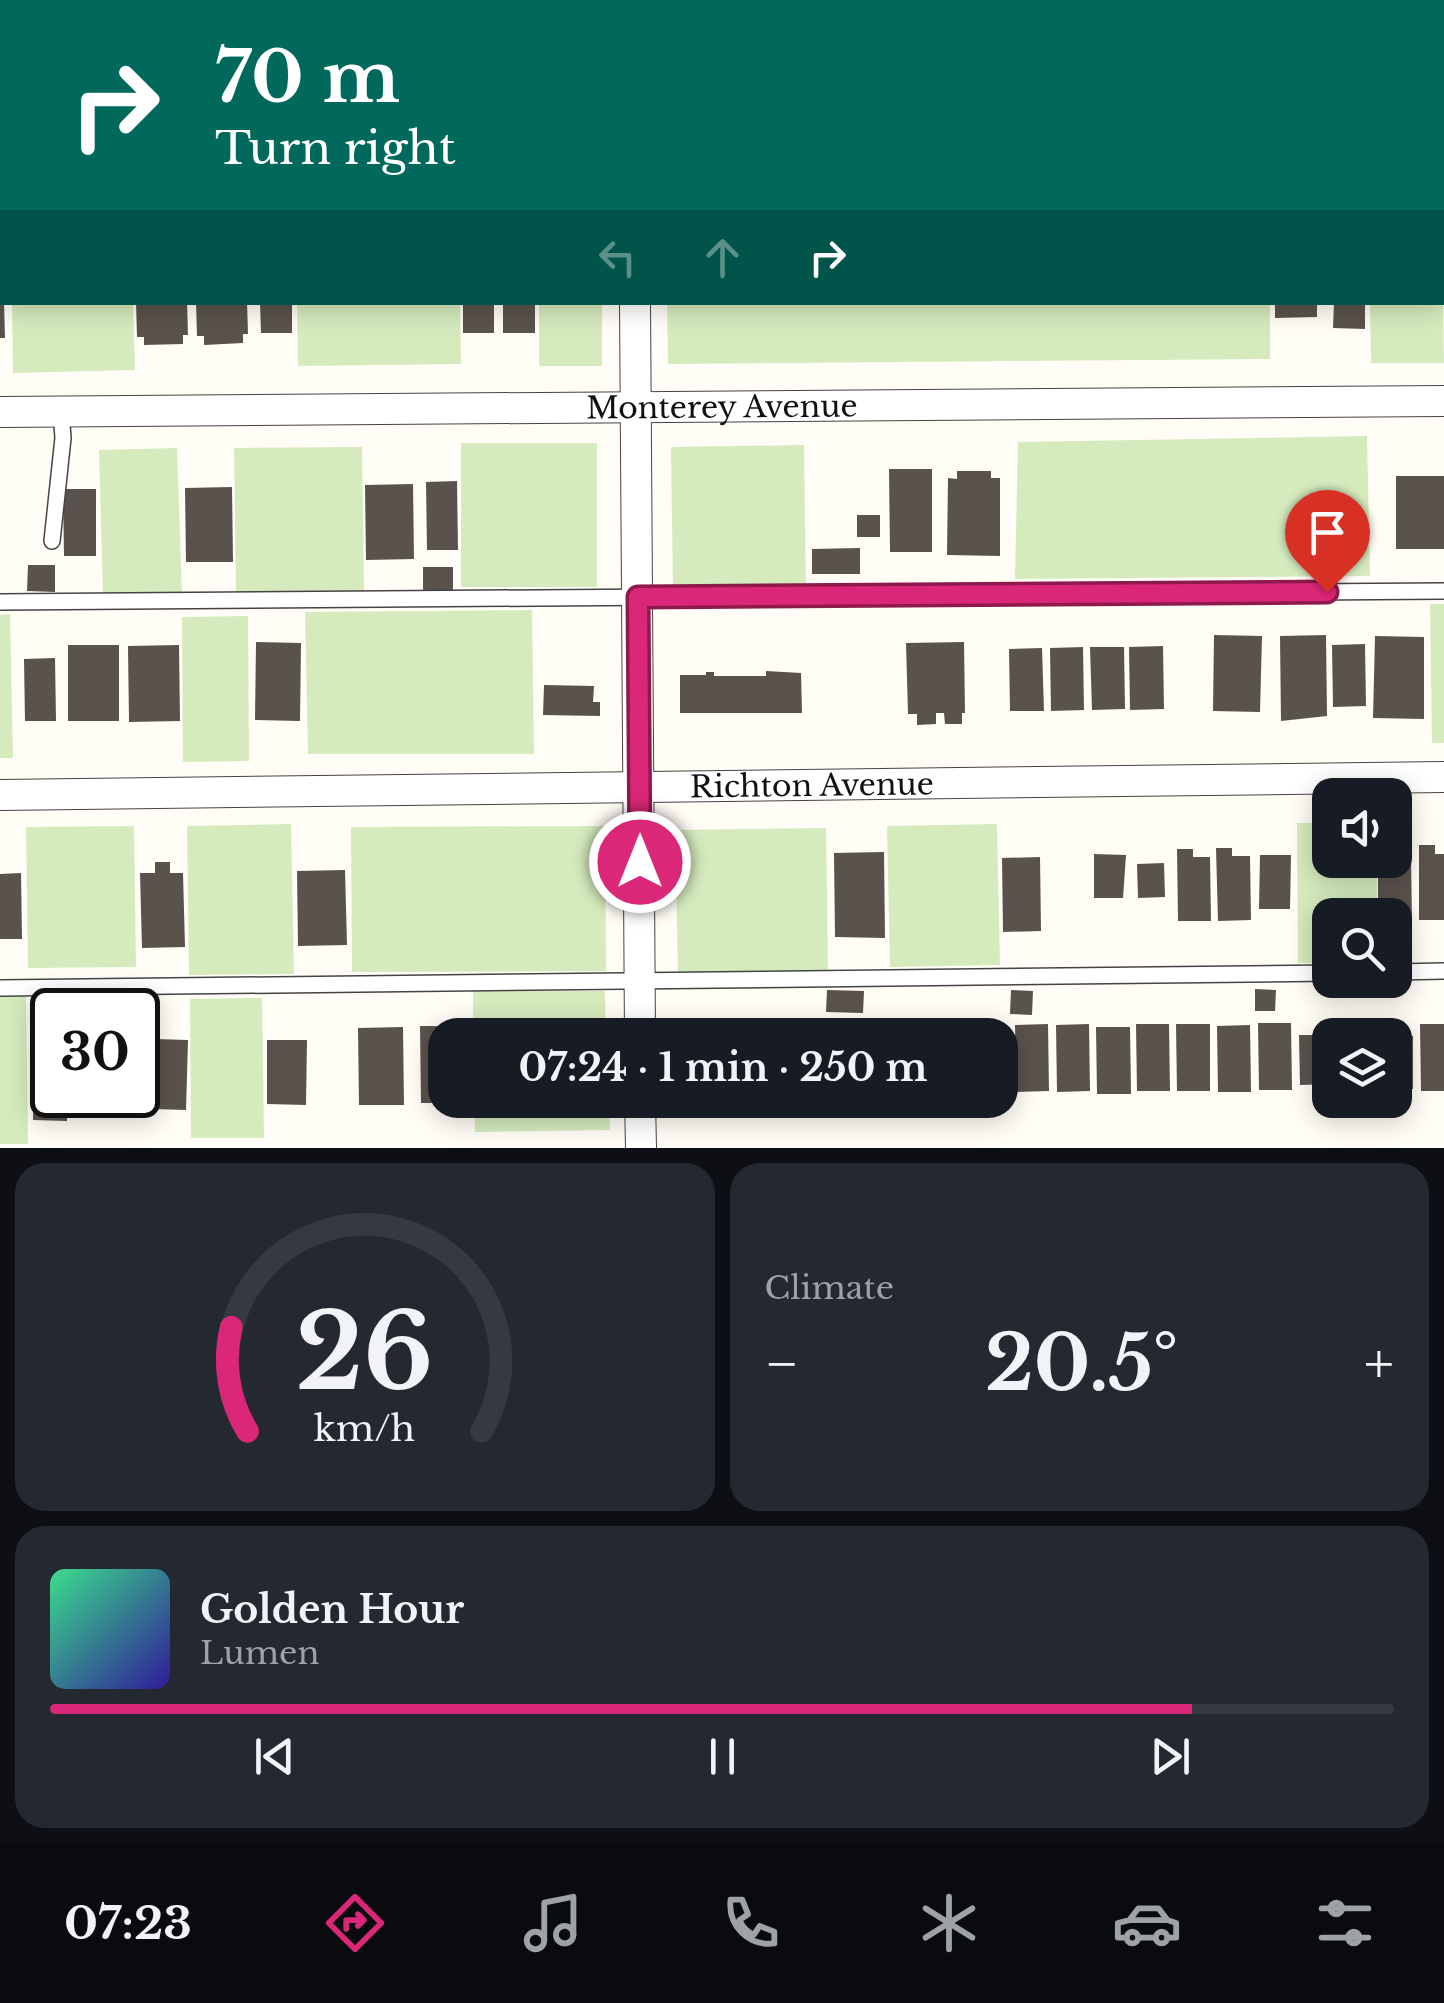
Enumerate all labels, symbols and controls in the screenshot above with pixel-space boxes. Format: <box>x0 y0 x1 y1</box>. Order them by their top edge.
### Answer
text: 70 m <box>215 34 400 121</box>
icon: right <box>50 40 180 170</box>
text: Turn right <box>215 120 456 176</box>
icon: left <box>590 230 645 285</box>
icon: ahead <box>695 230 750 285</box>
icon: right <box>800 230 855 285</box>
street label: Monterey Avenue <box>586 387 858 426</box>
pin <box>1285 490 1370 593</box>
icon: arrive <box>1300 505 1355 560</box>
street label: Richton Avenue <box>690 765 934 805</box>
map controls <box>1312 778 1412 1118</box>
button: sound <box>1312 778 1412 878</box>
position arrow <box>588 810 692 914</box>
button: search <box>1312 898 1412 998</box>
speed limit sign: 30 <box>30 988 160 1118</box>
button: layers <box>1312 1018 1412 1118</box>
text: 07:24 · 1 min · 250 m <box>518 1044 928 1091</box>
text: Climate <box>765 1268 894 1308</box>
text: 26 <box>296 1288 434 1417</box>
text: 20.5° <box>985 1317 1178 1410</box>
text: − <box>765 1330 799 1398</box>
text: + <box>1364 1330 1394 1398</box>
text: km/h <box>314 1406 415 1451</box>
text: Golden Hour <box>200 1586 464 1633</box>
text: Lumen <box>200 1633 319 1673</box>
icon: previous <box>247 1729 302 1784</box>
icon: pause <box>695 1729 750 1784</box>
icon: next <box>1143 1729 1198 1784</box>
icon: directions <box>320 1888 390 1958</box>
icon: music <box>518 1888 588 1958</box>
icon: phone <box>716 1888 786 1958</box>
icon: climate <box>914 1888 984 1958</box>
icon: car <box>1112 1888 1182 1958</box>
icon: filters <box>1310 1888 1380 1958</box>
text: 07:23 <box>64 1895 192 1951</box>

